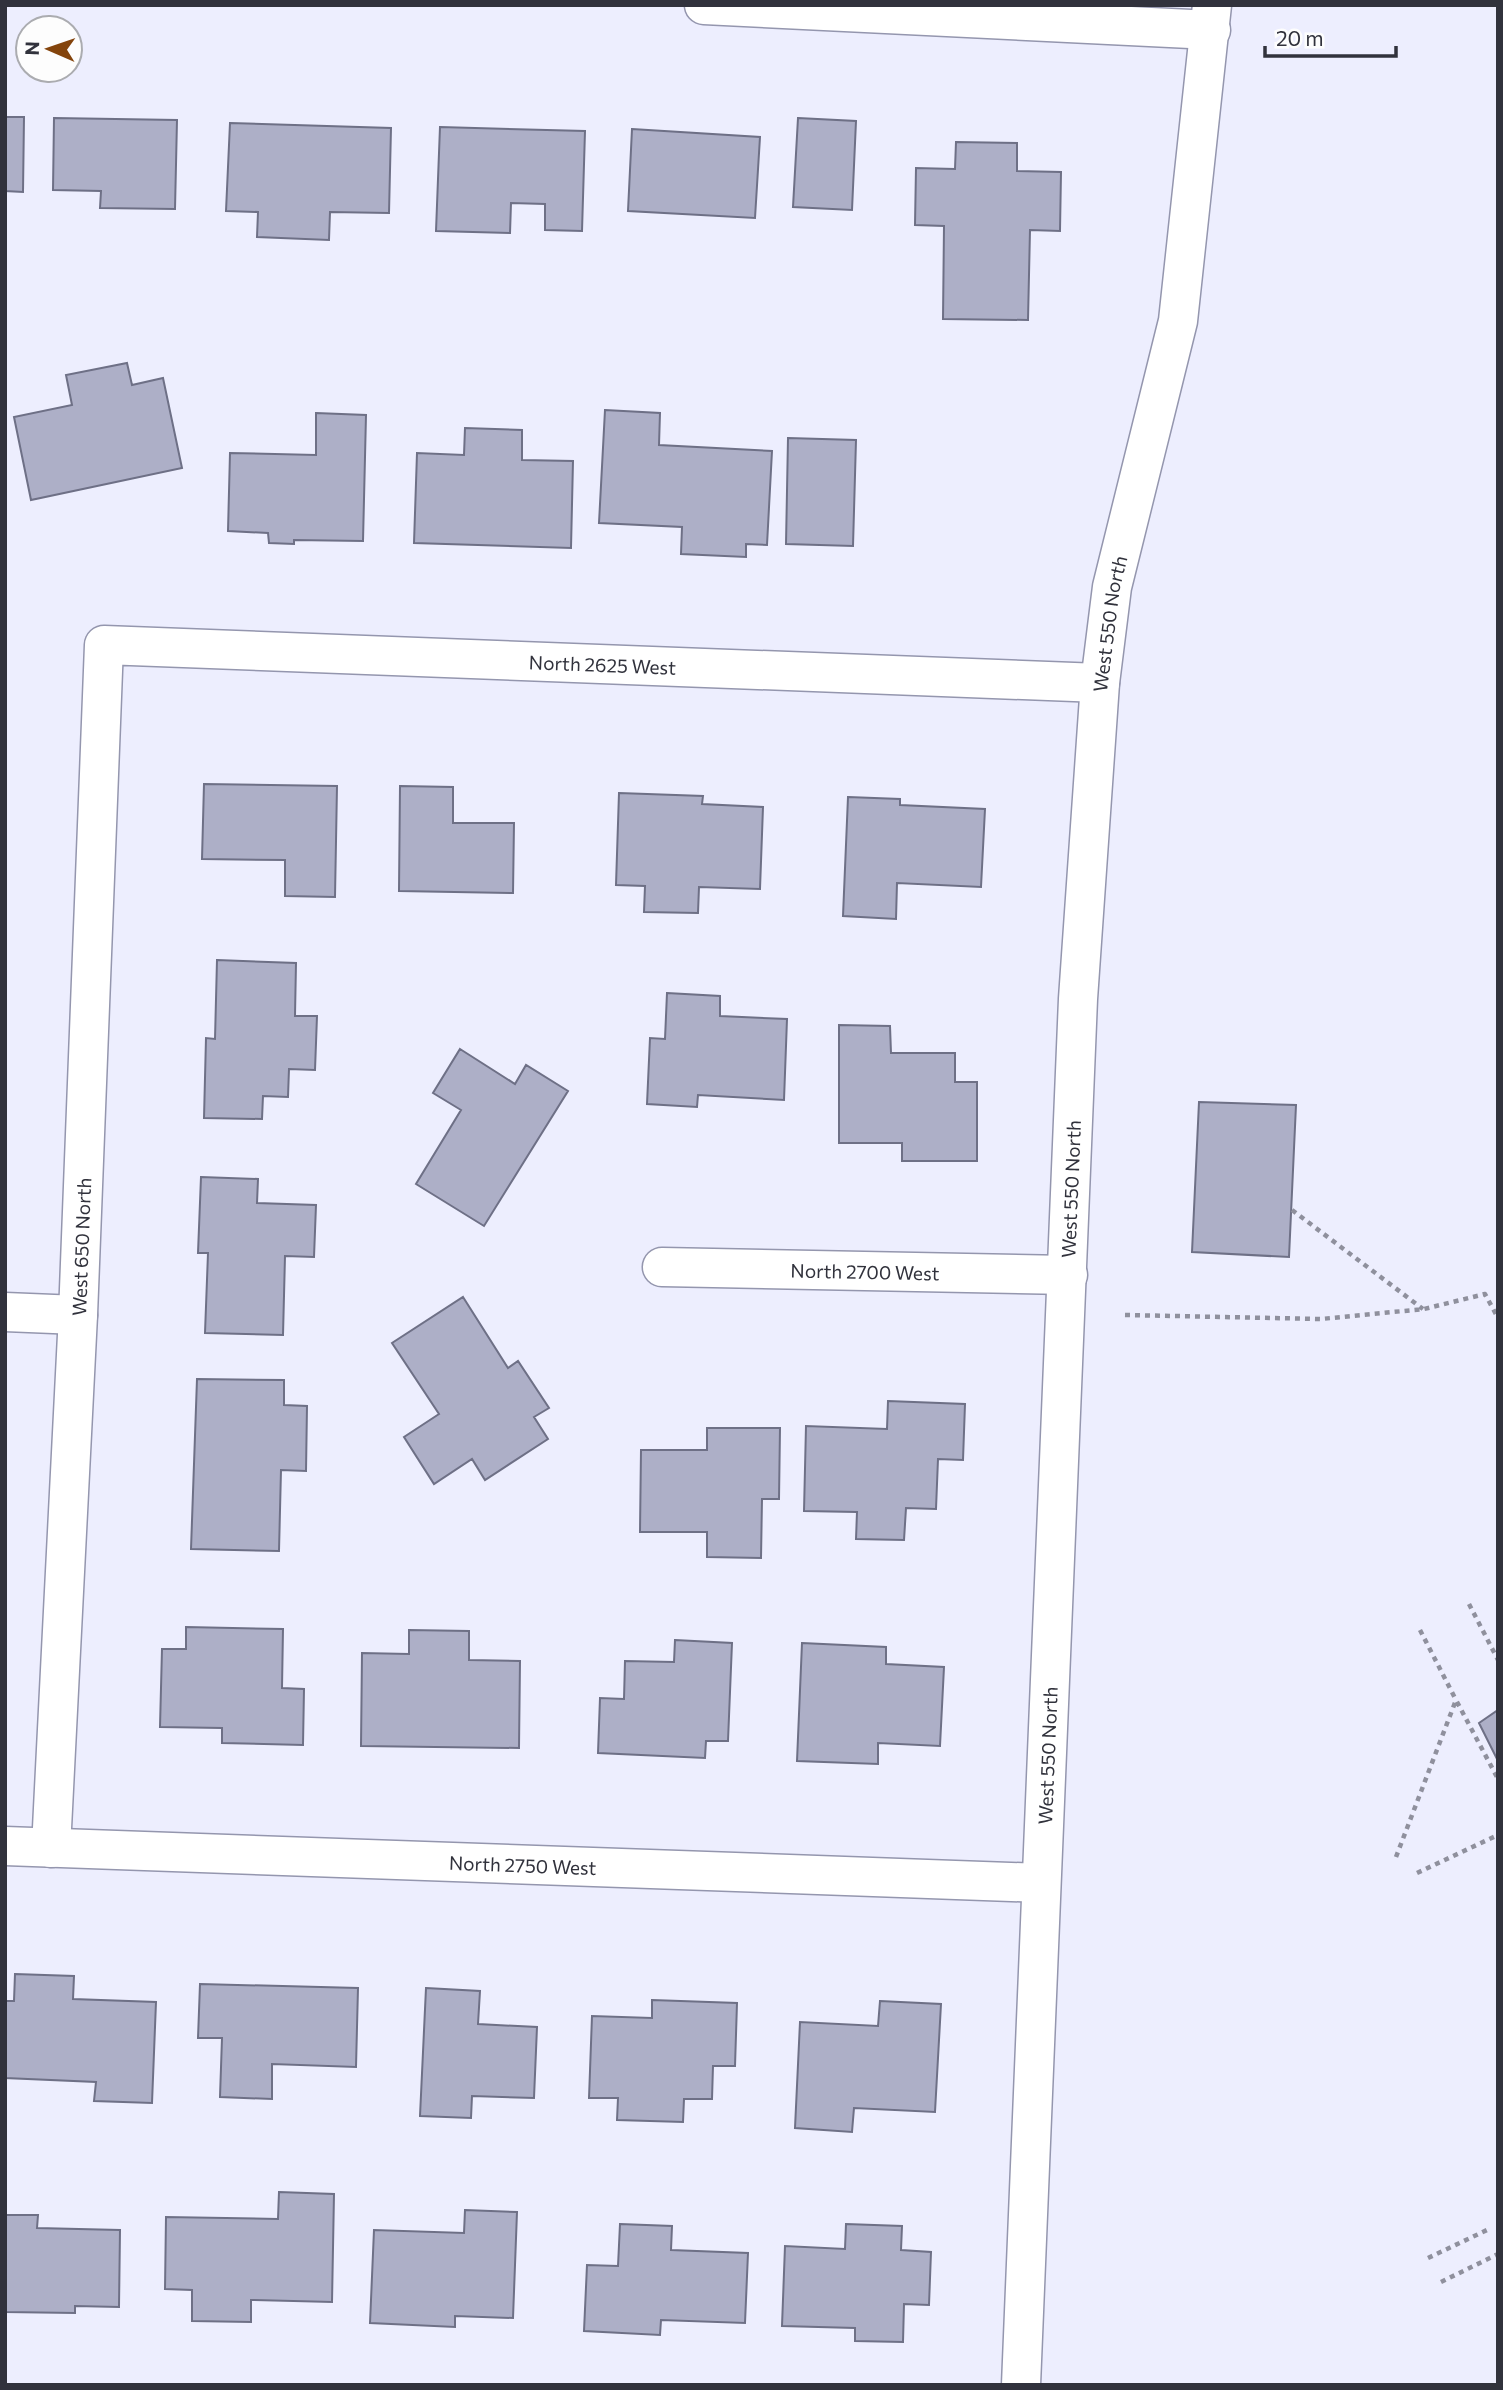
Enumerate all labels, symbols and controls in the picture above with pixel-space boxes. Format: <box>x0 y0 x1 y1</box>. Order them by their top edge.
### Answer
north arrow <box>14 14 84 84</box>
scale bar <box>1265 14 1396 58</box>
text: 20 m <box>1276 25 1324 50</box>
text: N <box>20 41 43 56</box>
street label: West 550 North <box>1087 553 1131 693</box>
street label: North 2625 West <box>528 650 677 678</box>
street label: West 550 North <box>1056 1120 1085 1258</box>
street label: West 650 North <box>66 1177 95 1316</box>
street label: North 2700 West <box>790 1258 940 1284</box>
street label: West 550 North <box>1033 1686 1061 1825</box>
street label: North 2750 West <box>449 1850 597 1879</box>

